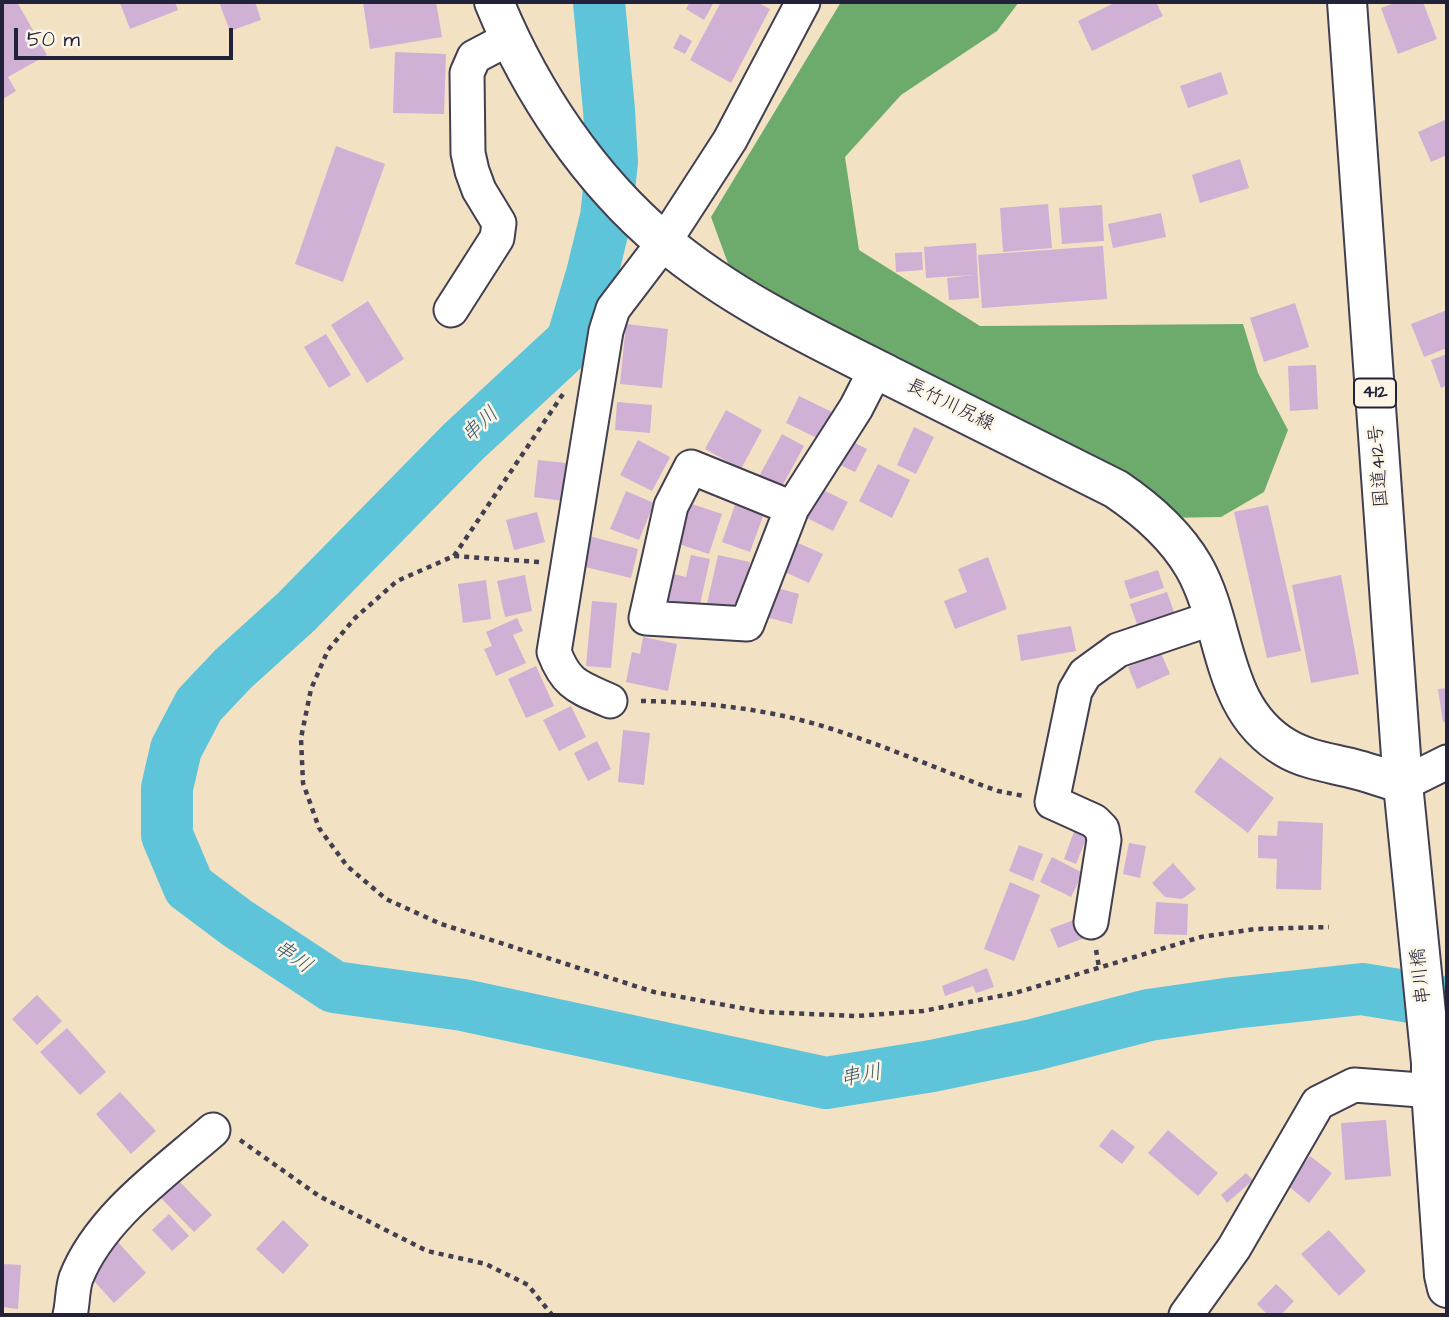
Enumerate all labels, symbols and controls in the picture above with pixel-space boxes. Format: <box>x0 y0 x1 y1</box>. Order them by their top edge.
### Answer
scale bar <box>18 14 236 58</box>
text: 50 m <box>27 25 80 54</box>
street label: 長竹川尻線 <box>902 375 998 437</box>
road number: 412 <box>1354 379 1396 408</box>
water label: 串川 <box>457 402 505 450</box>
street label: 国道412号 <box>1366 424 1394 508</box>
water label: 串川 <box>268 936 316 980</box>
street label: 串川橋 <box>1408 946 1436 1006</box>
water label: 串川 <box>838 1061 884 1093</box>

